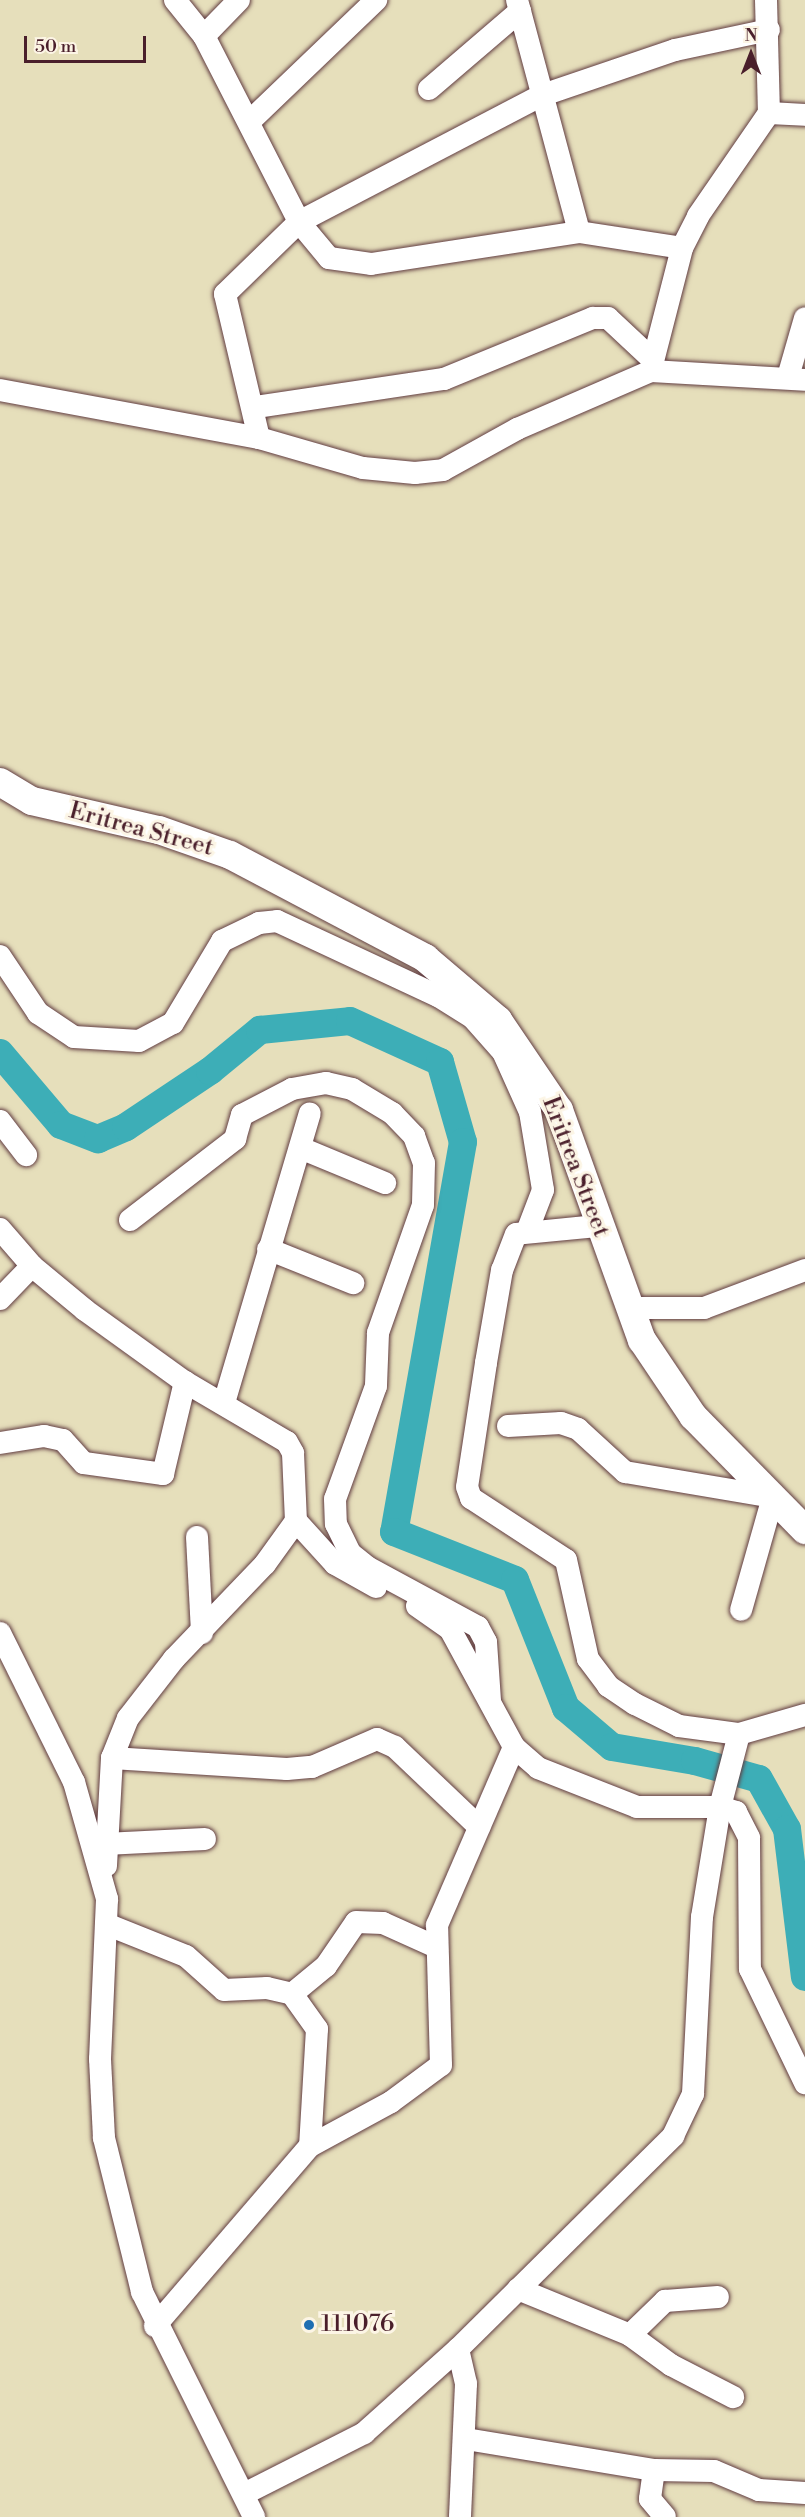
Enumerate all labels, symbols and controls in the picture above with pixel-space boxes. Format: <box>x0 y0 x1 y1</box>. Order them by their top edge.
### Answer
scale bar <box>27 24 148 62</box>
north arrow <box>721 24 781 84</box>
text: N <box>745 26 757 46</box>
text: 50 m <box>35 35 76 58</box>
street label: Eritrea Street <box>66 797 216 863</box>
street label: Eritrea Street <box>535 1093 615 1241</box>
place label: 111076 <box>321 2311 394 2339</box>
marker: 111076 <box>302 2318 316 2332</box>

